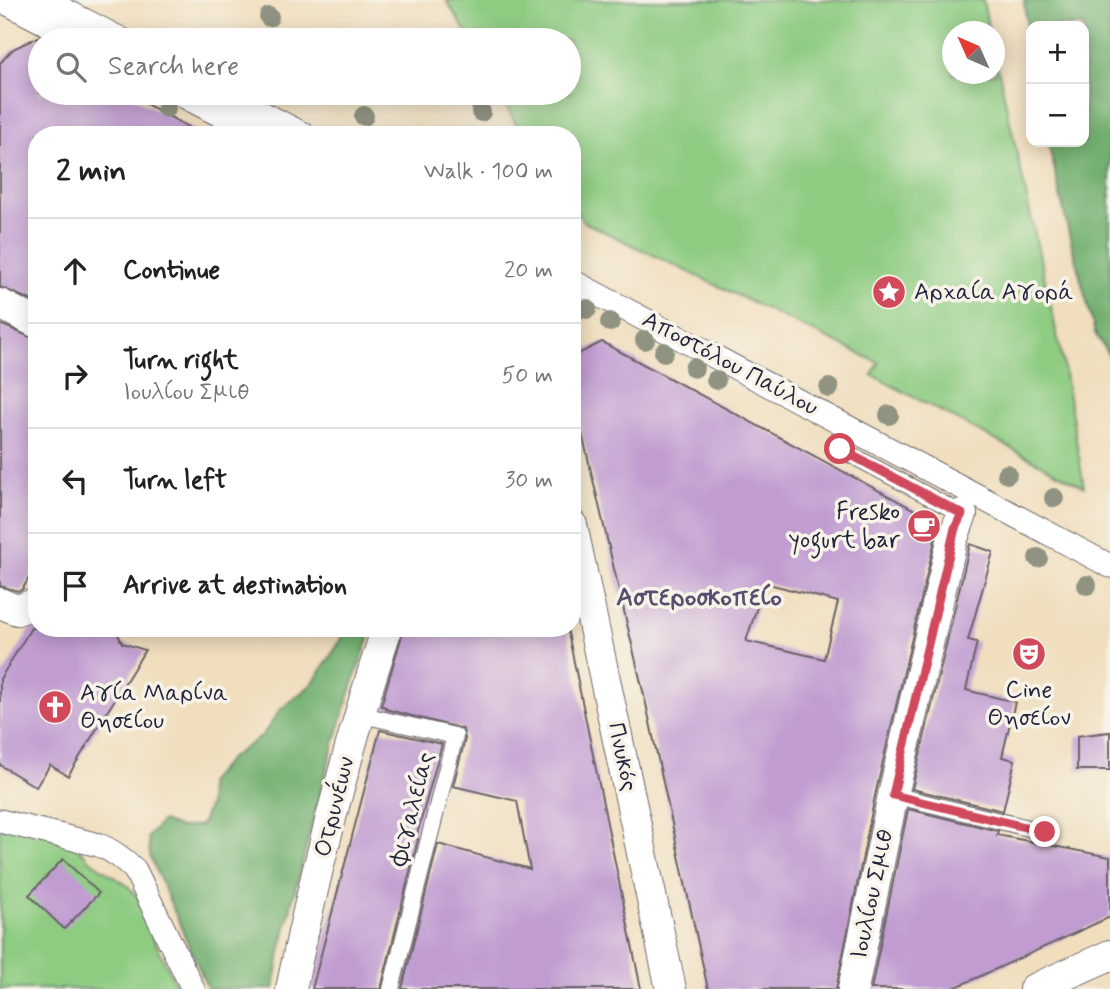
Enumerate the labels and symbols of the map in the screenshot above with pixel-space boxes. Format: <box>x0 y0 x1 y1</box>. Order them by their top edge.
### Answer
north arrow <box>942 21 1005 84</box>
place icon: Αρχαία Αγορά <box>870 273 908 311</box>
place label: Αρχαία Αγορά <box>914 277 1073 308</box>
street label: Αποστόλου Παύλου <box>637 305 824 424</box>
route start <box>824 433 855 464</box>
place label: Fresko yogurt bar <box>789 497 901 559</box>
cafe icon: Fresko yogurt bar <box>905 507 943 545</box>
district label: Αστεροσκοπείο <box>616 581 782 615</box>
theatre icon: Cine Θησείον <box>1010 635 1048 673</box>
place label: Cine Θησείον <box>987 675 1071 734</box>
place label: Αγία Μαρίνα Θησείου <box>80 678 228 737</box>
church icon: Αγία Μαρίνα Θησείου <box>36 688 74 726</box>
street label: Πνυκός <box>600 720 644 794</box>
street label: Φιγαλείας <box>384 749 442 870</box>
street label: Οτρυνέων <box>307 753 362 861</box>
route end <box>1029 816 1060 847</box>
street label: Ιουλίου Σμιθ <box>844 826 902 962</box>

